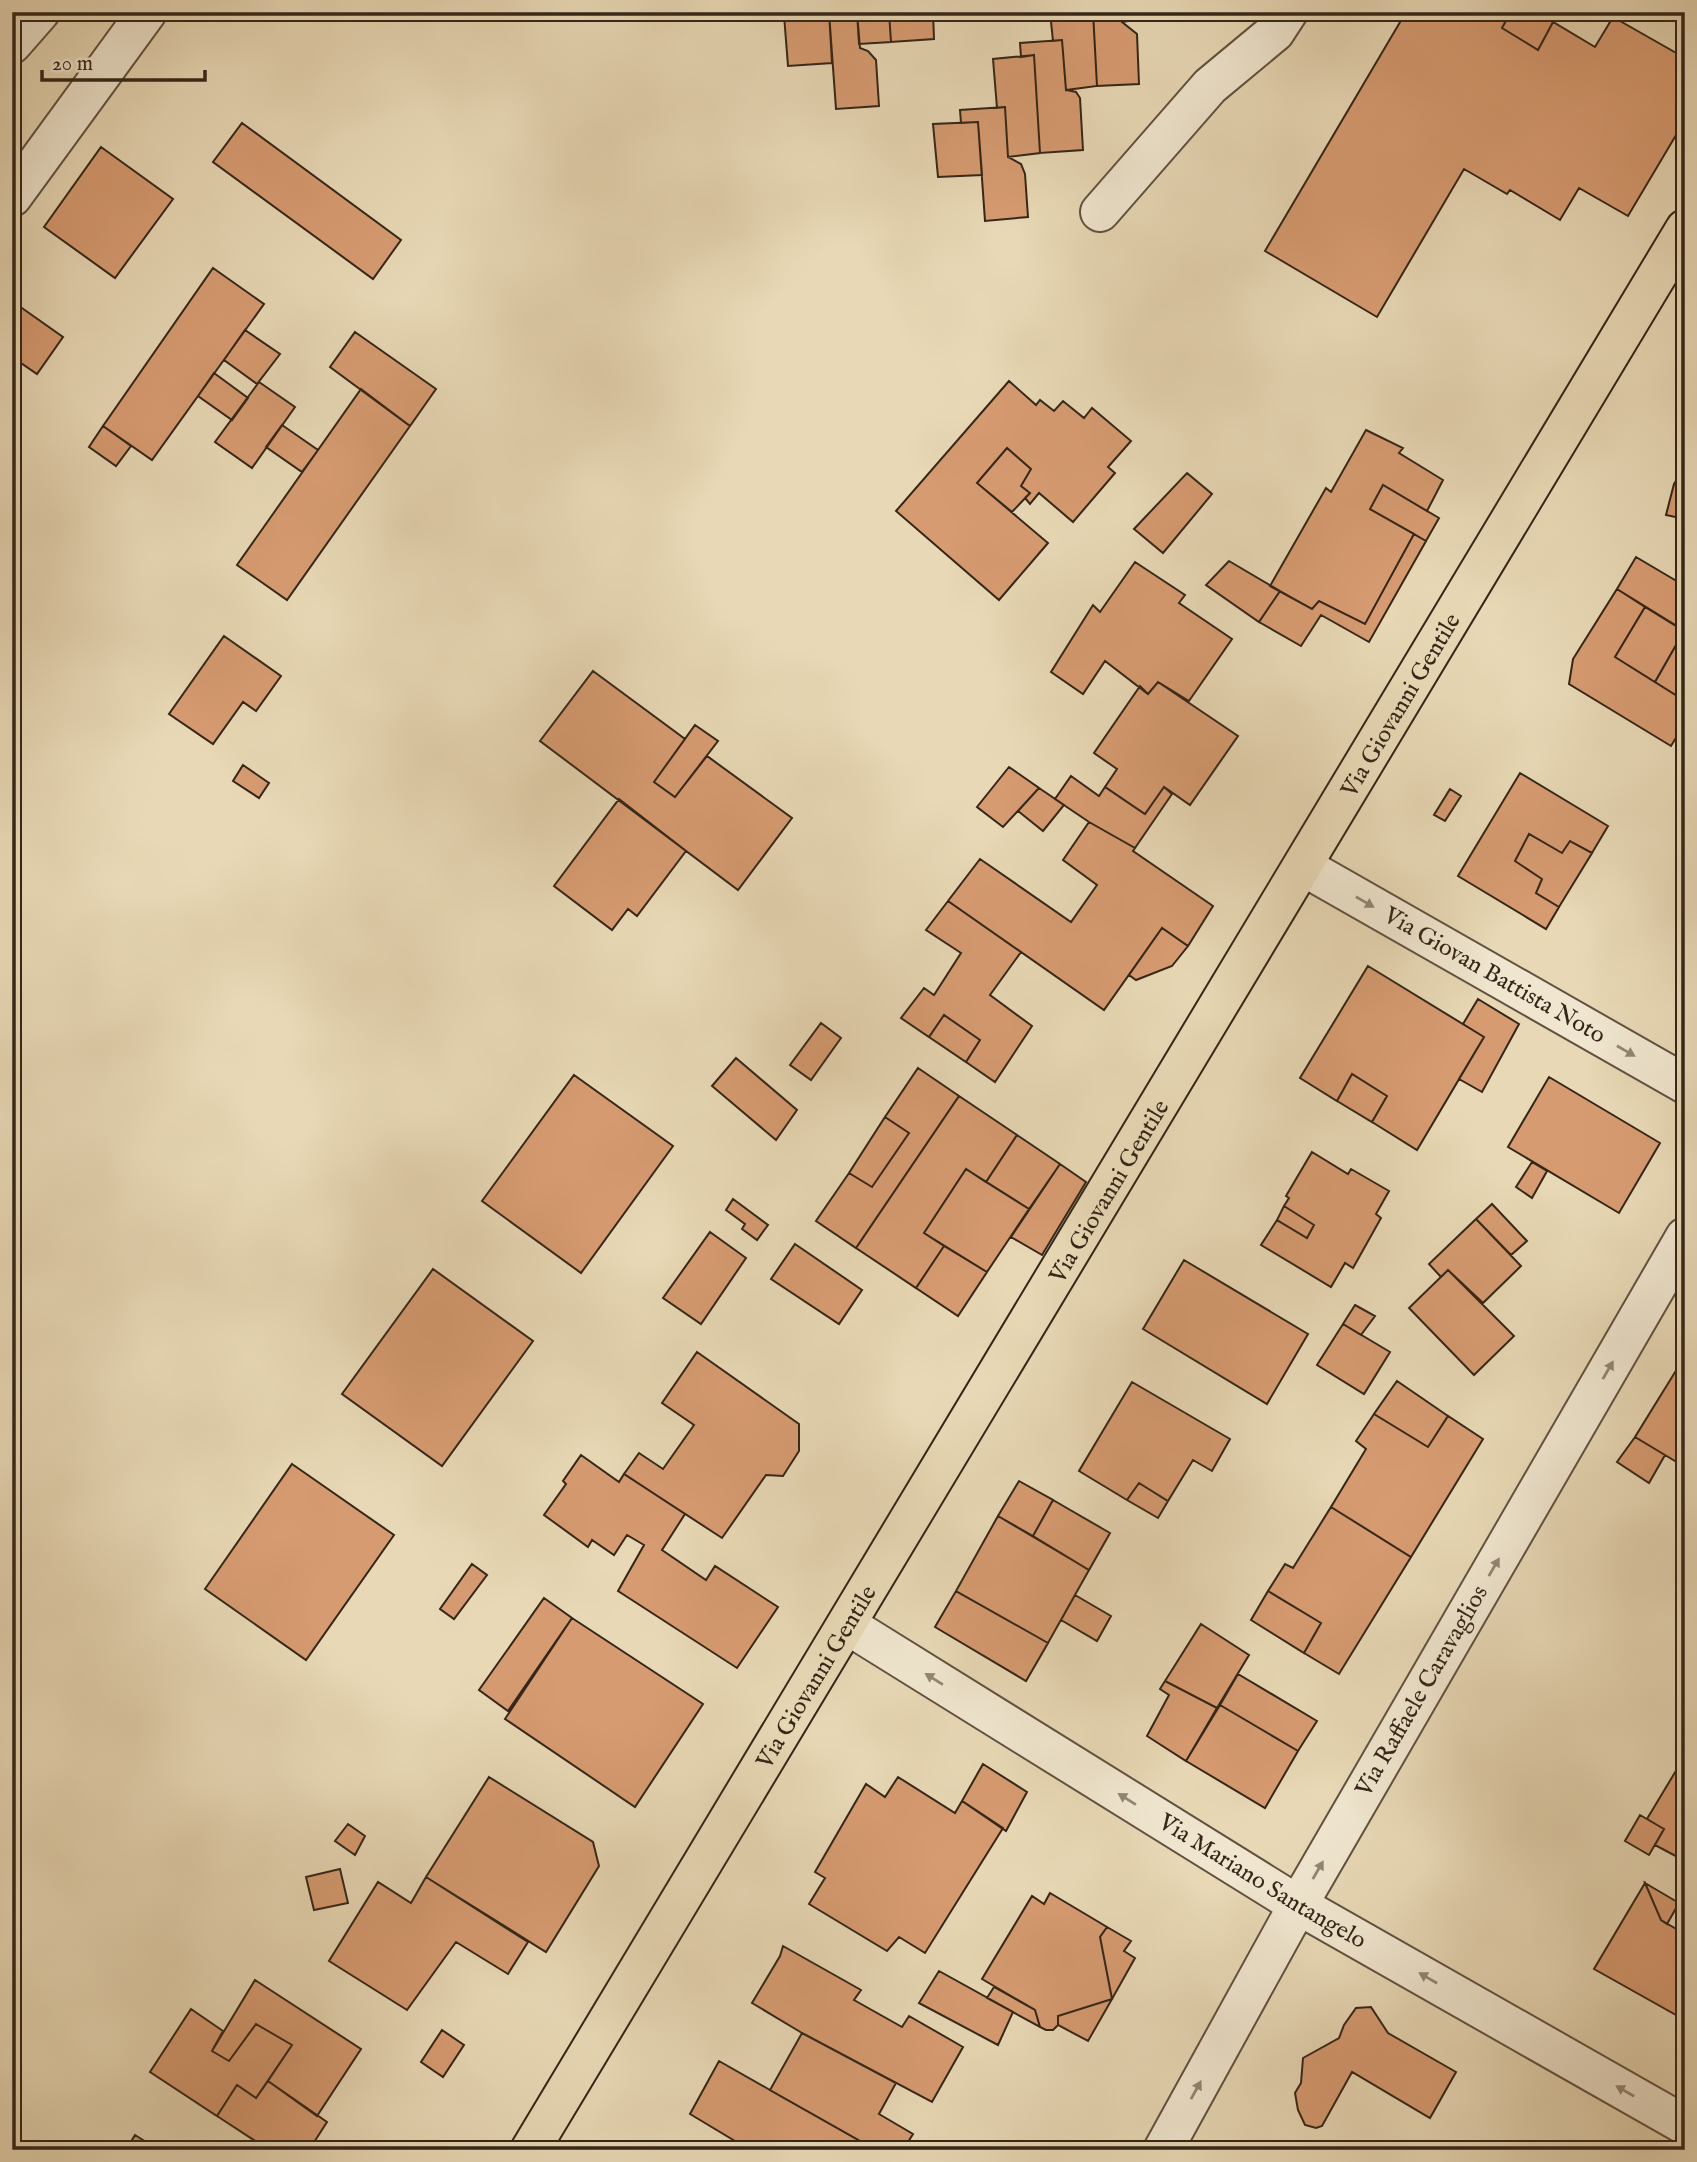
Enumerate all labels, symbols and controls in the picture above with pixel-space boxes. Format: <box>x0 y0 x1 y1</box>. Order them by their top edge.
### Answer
scale bar <box>42 38 205 82</box>
text: 20 m <box>52 51 93 78</box>
street label: Via Giovanni Gentile <box>1334 608 1468 804</box>
one-way arrow <box>1355 896 1375 908</box>
street label: Via Giovan Battista Noto <box>1377 899 1611 1051</box>
one-way arrow <box>1617 1045 1636 1057</box>
street label: Via Giovanni Gentile <box>1042 1094 1177 1290</box>
one-way arrow <box>1601 1360 1613 1380</box>
one-way arrow <box>1488 1557 1500 1576</box>
street label: Via Giovanni Gentile <box>749 1580 884 1775</box>
street label: Via Raffaele Caravaglios <box>1348 1580 1495 1803</box>
one-way arrow <box>925 1672 944 1685</box>
one-way arrow <box>1118 1792 1137 1805</box>
street label: Via Mariano Santangelo <box>1152 1806 1372 1956</box>
one-way arrow <box>1312 1860 1325 1879</box>
one-way arrow <box>1418 1972 1437 1984</box>
one-way arrow <box>1190 2080 1202 2100</box>
one-way arrow <box>1616 2085 1635 2097</box>

